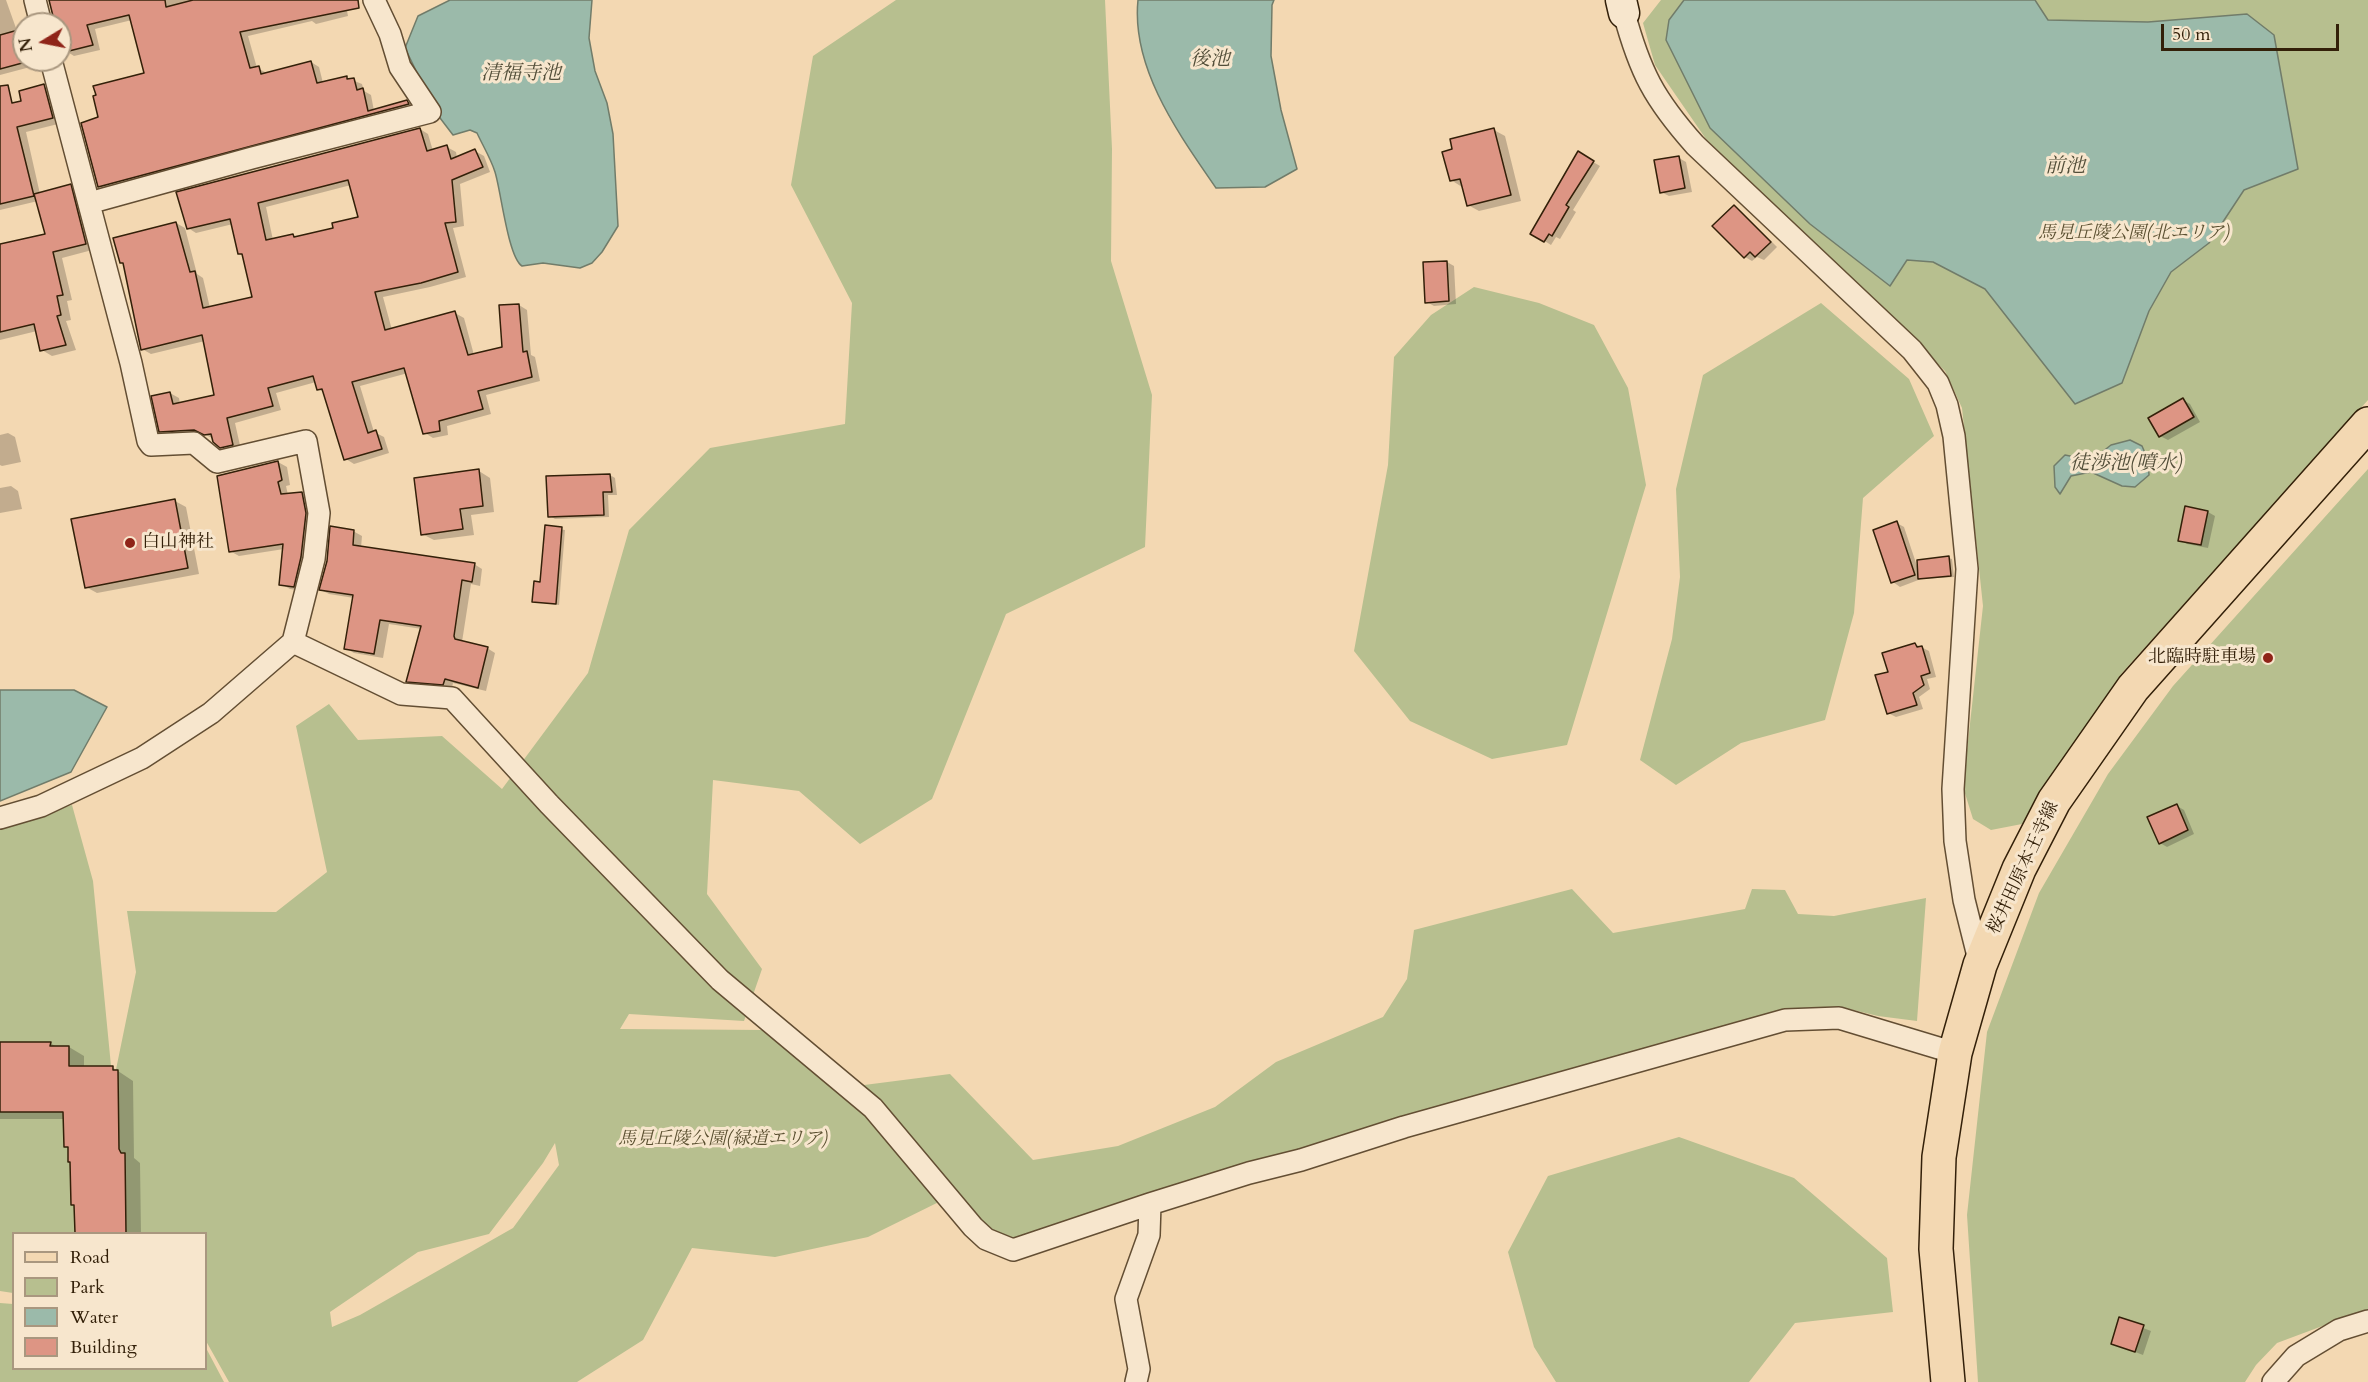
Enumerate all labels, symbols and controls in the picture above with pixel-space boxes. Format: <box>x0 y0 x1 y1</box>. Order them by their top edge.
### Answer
north arrow <box>12 12 72 72</box>
scale bar <box>2164 12 2342 50</box>
text: 50 m <box>2172 22 2211 47</box>
text: N <box>14 36 38 54</box>
water label: 後池 <box>1190 48 1230 72</box>
water label: 清福寺池 <box>481 62 561 86</box>
water label: 前池 <box>2045 155 2085 179</box>
park label: 馬見丘陵公園(北エリア) <box>2038 223 2230 245</box>
water label: 徒渉池(噴水) <box>2069 452 2183 476</box>
place label: 白山神社 <box>142 532 214 554</box>
marker: 白山神社 <box>123 536 137 550</box>
place label: 北臨時駐車場 <box>2148 647 2256 669</box>
marker: 北臨時駐車場 <box>2261 651 2275 665</box>
street label: 桜井田原本王寺線 <box>1984 798 2064 938</box>
park label: 馬見丘陵公園(緑道エリア) <box>618 1129 828 1151</box>
legend <box>12 1232 207 1370</box>
text: Road <box>70 1245 110 1270</box>
text: Park <box>70 1275 105 1300</box>
text: Water <box>70 1305 118 1330</box>
text: Building <box>70 1335 137 1360</box>

